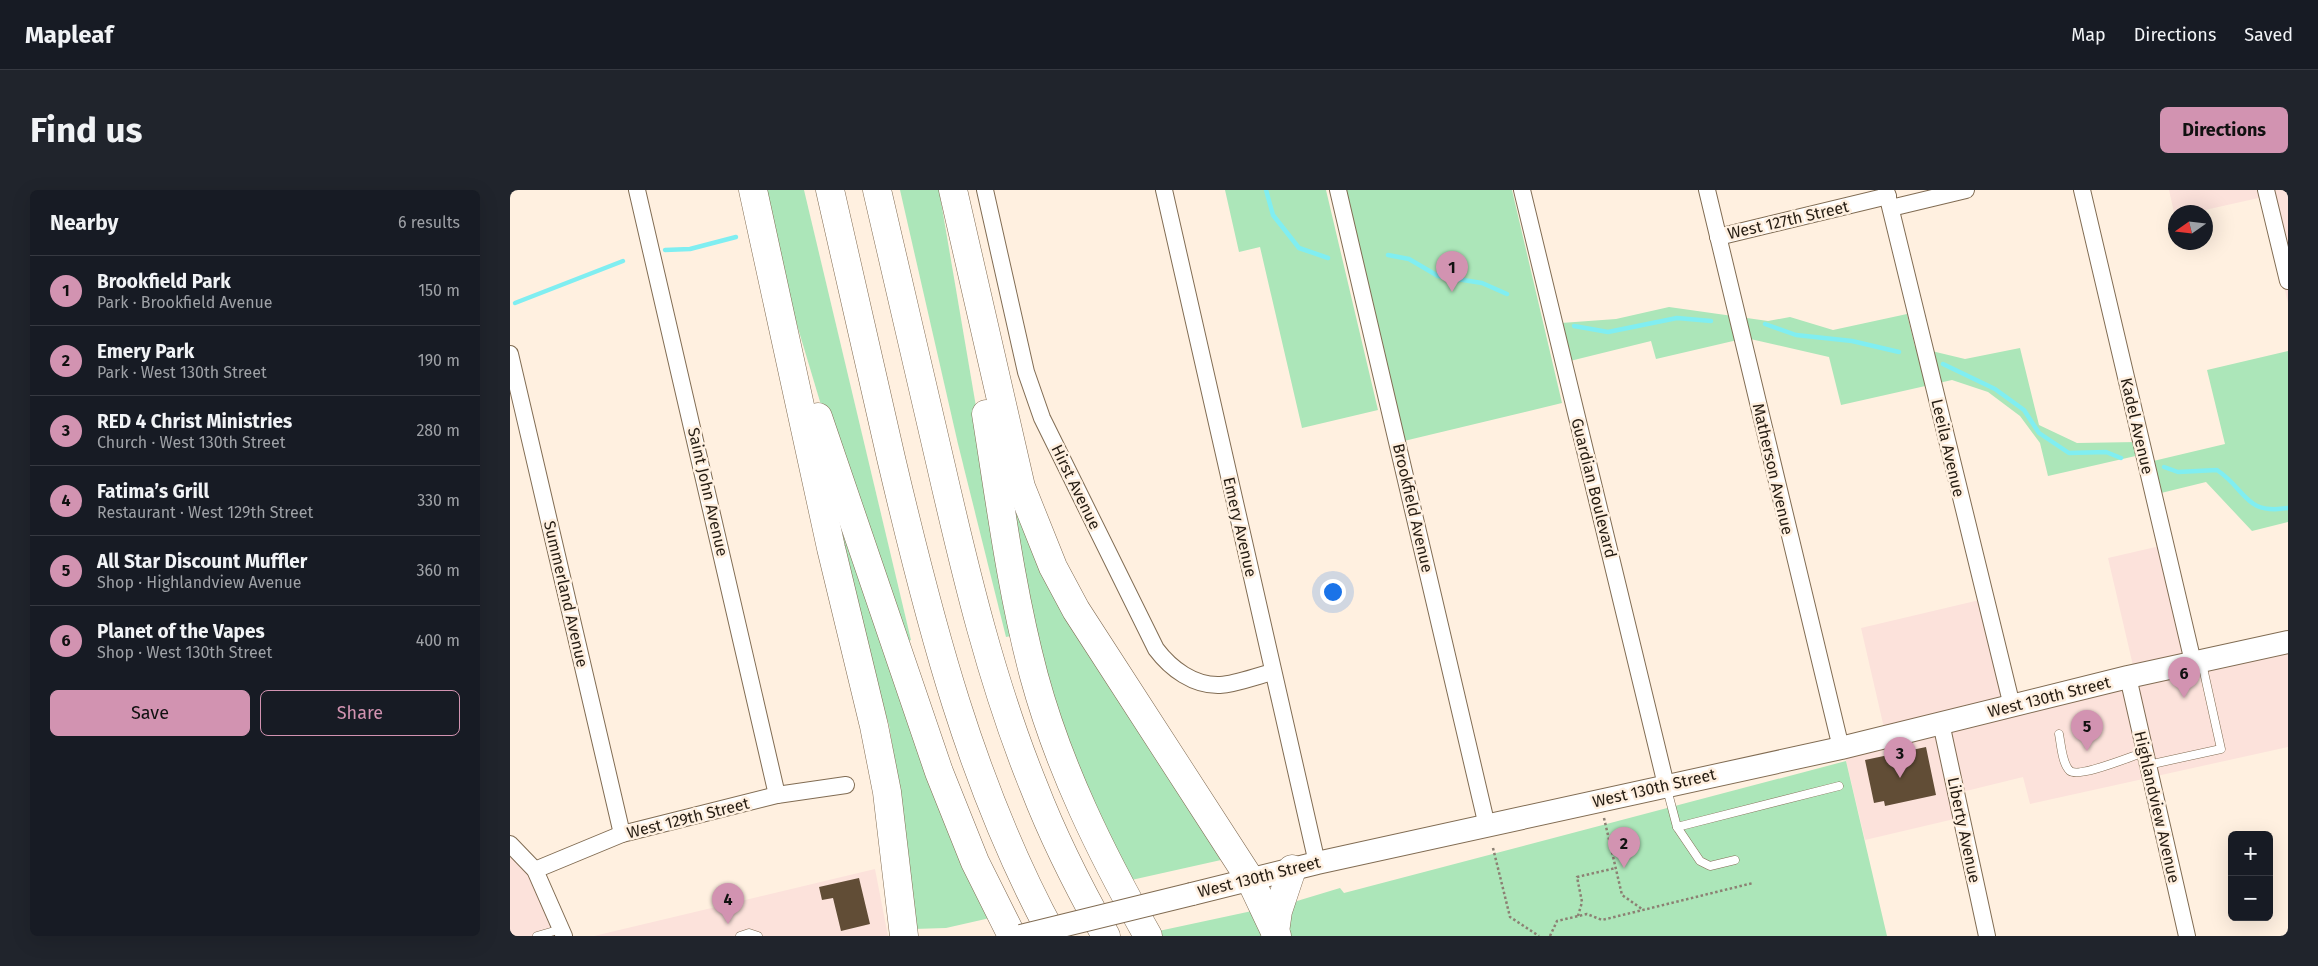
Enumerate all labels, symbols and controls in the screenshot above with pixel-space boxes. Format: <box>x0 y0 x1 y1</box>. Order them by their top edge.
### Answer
text: Mapleaf <box>25 21 113 49</box>
text: Map <box>2071 24 2106 46</box>
text: Directions <box>2134 24 2216 46</box>
text: Saved <box>2244 24 2293 46</box>
button: Directions <box>2160 107 2288 153</box>
text: Find us <box>30 109 142 151</box>
street label: West 127th Street <box>1726 197 1851 243</box>
north arrow <box>2168 205 2213 250</box>
text: Nearby <box>50 210 118 236</box>
text: 6 results <box>398 213 460 232</box>
pin: 1 <box>1436 251 1468 292</box>
text: Brookfield Park <box>97 270 231 293</box>
text: 1 <box>62 281 70 300</box>
text: 150 m <box>418 281 460 300</box>
text: Park · Brookfield Avenue <box>97 293 273 312</box>
text: Emery Park <box>97 340 194 363</box>
text: 2 <box>62 351 70 370</box>
text: 190 m <box>418 351 460 370</box>
text: Park · West 130th Street <box>97 363 267 382</box>
street label: Kadel Avenue <box>2117 376 2157 476</box>
street label: Leeila Avenue <box>1927 397 1969 499</box>
street label: Matherson Avenue <box>1749 401 1797 537</box>
text: RED 4 Christ Ministries <box>97 410 292 433</box>
street label: Guardian Boulevard <box>1567 416 1621 560</box>
text: 3 <box>62 421 70 440</box>
text: 280 m <box>416 421 460 440</box>
street label: Saint John Avenue <box>684 426 732 558</box>
text: Church · West 130th Street <box>97 433 285 452</box>
street label: Hirst Avenue <box>1047 442 1105 532</box>
street label: Brookfield Avenue <box>1389 442 1437 574</box>
street label: Emery Avenue <box>1219 475 1261 579</box>
text: Fatima’s Grill <box>97 480 209 503</box>
text: 4 <box>61 491 71 510</box>
text: 330 m <box>417 491 460 510</box>
text: Restaurant · West 129th Street <box>97 503 313 522</box>
street label: Summerland Avenue <box>540 519 592 669</box>
text: All Star Discount Muffler <box>97 550 307 573</box>
text: 5 <box>62 561 70 580</box>
text: 360 m <box>417 561 460 580</box>
text: Shop · Highlandview Avenue <box>97 573 302 592</box>
your location <box>1320 579 1346 605</box>
text: Planet of the Vapes <box>97 620 265 643</box>
text: 6 <box>61 631 71 650</box>
text: 400 m <box>416 631 460 650</box>
text: Shop · West 130th Street <box>97 643 272 662</box>
pin: 6 <box>2168 657 2200 698</box>
street label: West 130th Street <box>1986 672 2113 721</box>
button: Save <box>50 690 250 736</box>
button: Share <box>260 690 460 736</box>
pin: 5 <box>2071 710 2103 751</box>
street label: Highlandview Avenue <box>2130 729 2184 885</box>
pin: 3 <box>1884 737 1916 778</box>
street label: West 130th Street <box>1591 765 1718 811</box>
street label: Liberty Avenue <box>1944 775 1984 885</box>
street label: West 129th Street <box>625 794 751 842</box>
pin: 2 <box>1608 827 1640 868</box>
map controls <box>2228 831 2273 921</box>
button: + <box>2228 831 2273 876</box>
street label: West 130th Street <box>1196 852 1323 901</box>
button: − <box>2228 876 2273 921</box>
pin: 4 <box>712 883 744 924</box>

